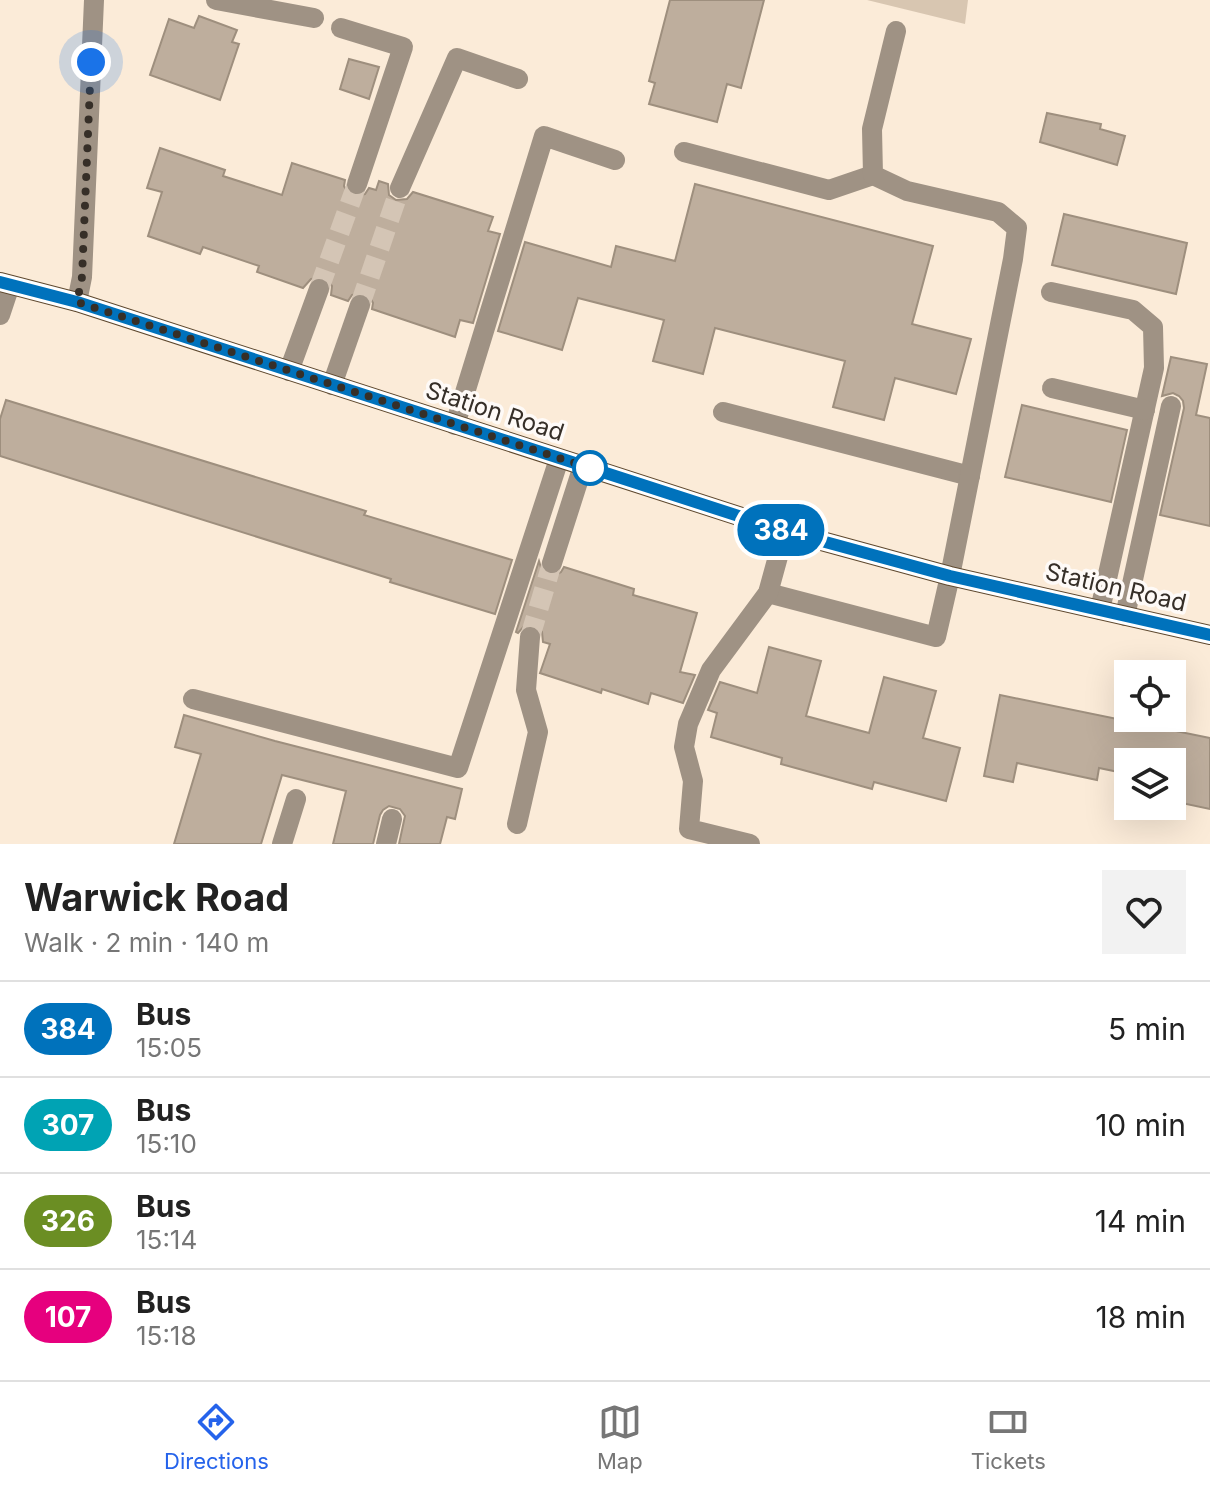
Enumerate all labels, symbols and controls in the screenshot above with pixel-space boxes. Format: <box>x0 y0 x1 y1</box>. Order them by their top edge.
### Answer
your location <box>71 42 111 82</box>
street label: Station Road <box>422 375 568 447</box>
unlabelled marker <box>573 451 607 485</box>
line badge: 384 <box>735 504 827 556</box>
text: 384 <box>753 513 809 547</box>
street label: Station Road <box>1043 557 1189 617</box>
map controls <box>1114 660 1186 820</box>
button: locate <box>1114 660 1186 732</box>
button: layers <box>1114 748 1186 820</box>
button: heart <box>1102 870 1186 954</box>
text: Warwick Road <box>24 874 289 920</box>
text: Walk · 2 min · 140 m <box>24 927 269 958</box>
text: Bus <box>136 996 191 1032</box>
text: 5 min <box>1108 1011 1186 1047</box>
text: 384 <box>40 1012 96 1046</box>
text: 15:05 <box>136 1032 202 1063</box>
text: Bus <box>136 1092 191 1128</box>
text: 10 min <box>1095 1107 1186 1143</box>
text: 307 <box>42 1108 94 1142</box>
text: 15:10 <box>136 1128 197 1159</box>
text: Bus <box>136 1188 191 1224</box>
text: 14 min <box>1095 1203 1186 1239</box>
text: 326 <box>41 1204 95 1238</box>
text: 15:14 <box>136 1224 197 1255</box>
text: Bus <box>136 1284 191 1320</box>
text: 18 min <box>1096 1299 1186 1335</box>
text: 107 <box>45 1300 91 1334</box>
text: 15:18 <box>136 1320 197 1351</box>
tab: Directions <box>164 1400 269 1474</box>
tab: Map <box>597 1400 643 1474</box>
tab: Tickets <box>971 1400 1046 1474</box>

